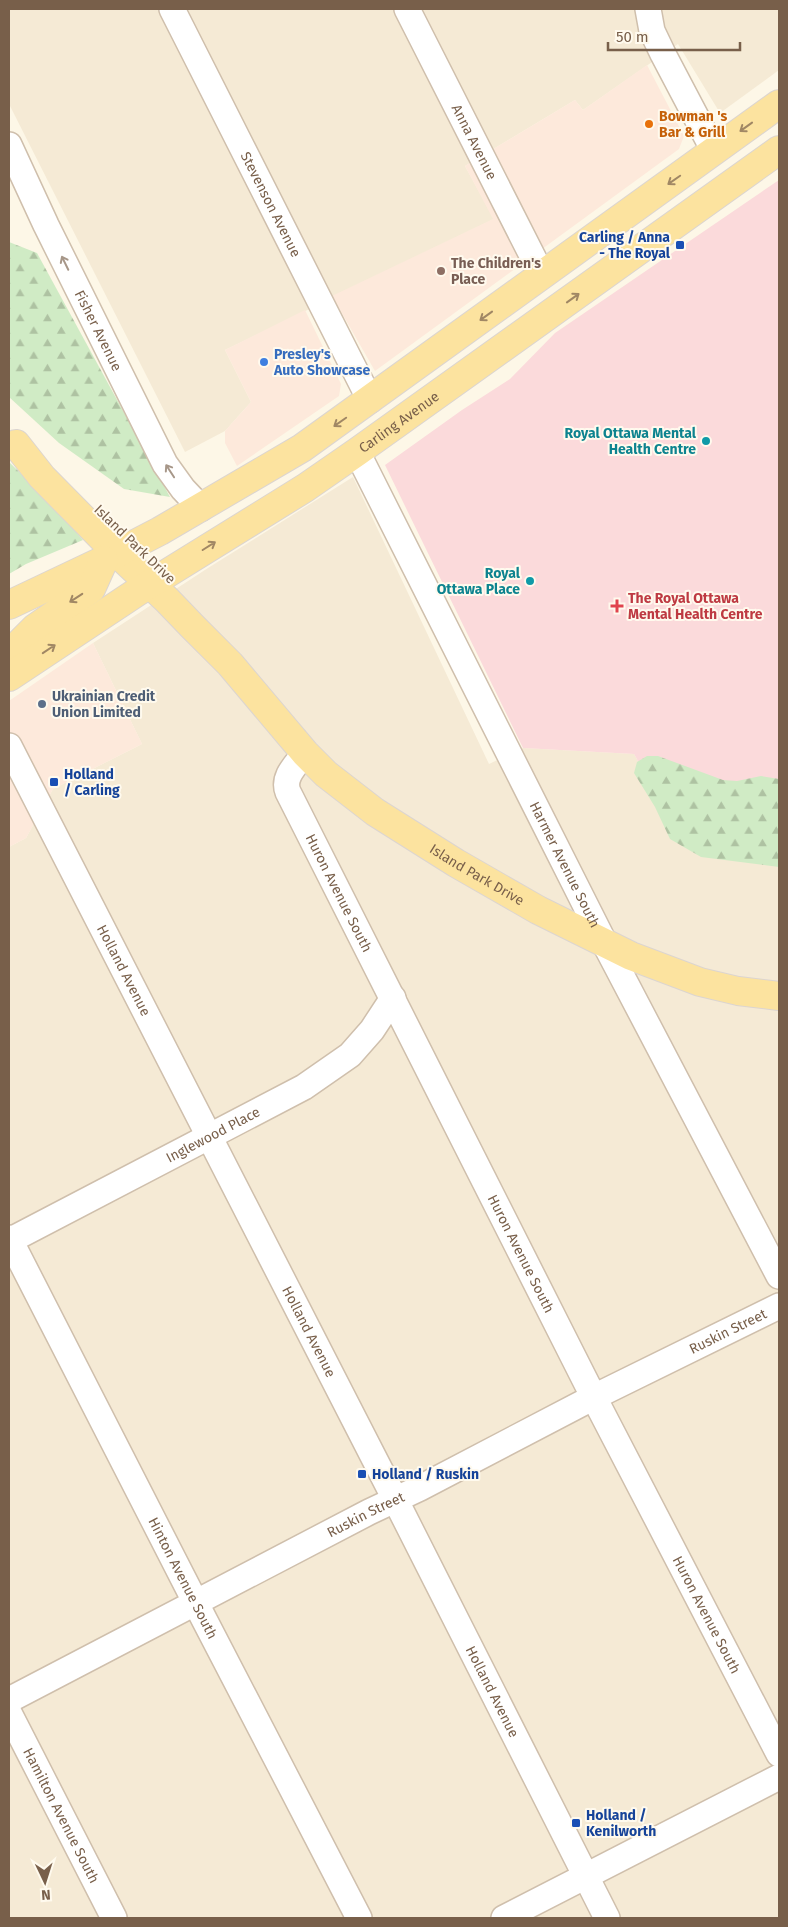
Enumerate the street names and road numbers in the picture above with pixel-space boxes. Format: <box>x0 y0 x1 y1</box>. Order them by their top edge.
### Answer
street label: Anna Avenue <box>448 102 500 183</box>
street label: Stevenson Avenue <box>237 149 304 260</box>
street label: Fisher Avenue <box>71 287 125 374</box>
street label: Carling Avenue <box>356 388 443 457</box>
street label: Island Park Drive <box>90 501 179 588</box>
street label: Harmer Avenue South <box>526 799 603 931</box>
street label: Huron Avenue South <box>302 831 376 955</box>
street label: Island Park Drive <box>426 841 527 909</box>
street label: Holland Avenue <box>93 922 154 1019</box>
street label: Inglewood Place <box>163 1104 263 1167</box>
street label: Huron Avenue South <box>484 1192 558 1316</box>
street label: Holland Avenue <box>278 1283 339 1380</box>
street label: Ruskin Street <box>686 1305 770 1358</box>
street label: Ruskin Street <box>324 1488 408 1541</box>
street label: Hinton Avenue South <box>144 1515 221 1642</box>
street label: Huron Avenue South <box>669 1553 744 1677</box>
street label: Holland Avenue <box>462 1643 522 1740</box>
street label: Hamilton Avenue South <box>19 1745 103 1886</box>

